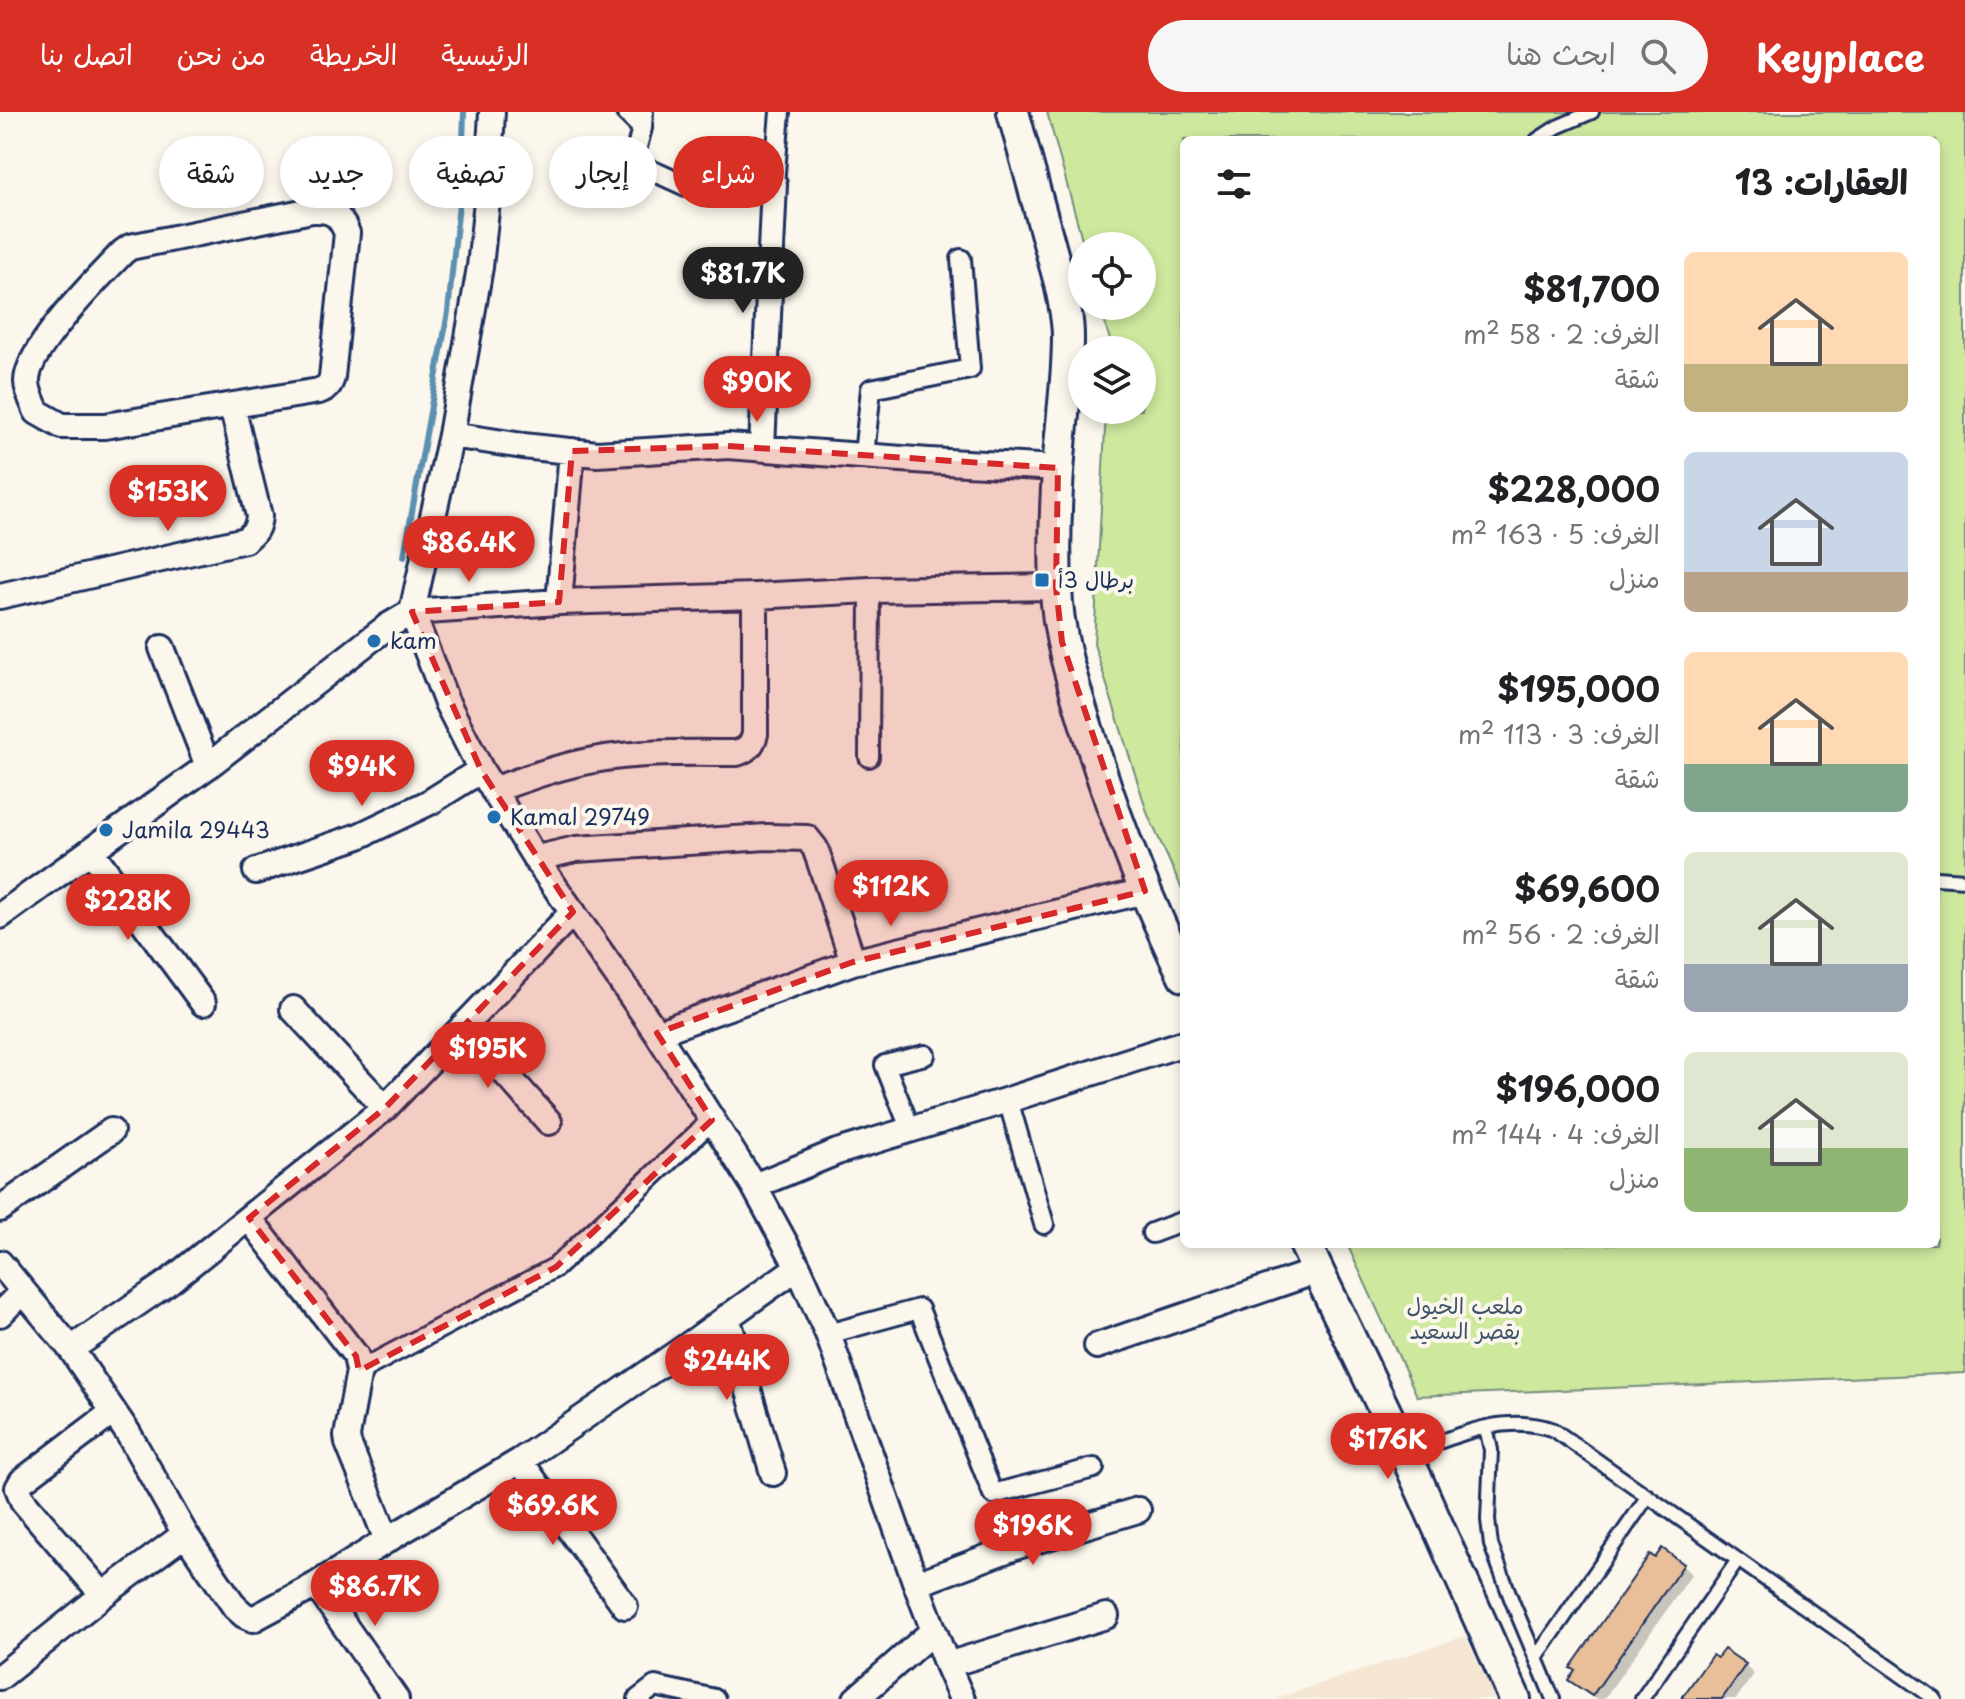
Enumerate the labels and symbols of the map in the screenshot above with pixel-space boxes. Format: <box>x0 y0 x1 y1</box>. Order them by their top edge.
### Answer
pin: $81.7K <box>678 247 808 315</box>
pin: $90K <box>710 356 804 424</box>
pin: $153K <box>112 465 224 533</box>
pin: $86.4K <box>404 516 534 584</box>
place label: برطال 3أ <box>1058 562 1134 595</box>
marker: برطال 3أ <box>1033 571 1051 589</box>
place label: kam <box>390 623 437 656</box>
marker: kam <box>365 632 383 650</box>
pin: $94K <box>315 740 409 808</box>
place label: Kamal 29749 <box>510 799 650 832</box>
marker: Kamal 29749 <box>485 808 503 826</box>
place label: Jamila 29443 <box>122 812 270 845</box>
marker: Jamila 29443 <box>97 821 115 839</box>
pin: $112K <box>835 860 947 928</box>
pin: $228K <box>72 874 184 942</box>
pin: $195K <box>432 1022 544 1090</box>
park label: ملعب الخيول بقصر السعيد <box>1407 1288 1523 1346</box>
pin: $244K <box>671 1334 783 1402</box>
pin: $176K <box>1332 1413 1444 1481</box>
pin: $69.6K <box>488 1479 618 1547</box>
pin: $196K <box>977 1499 1089 1567</box>
pin: $86.7K <box>310 1560 440 1628</box>

